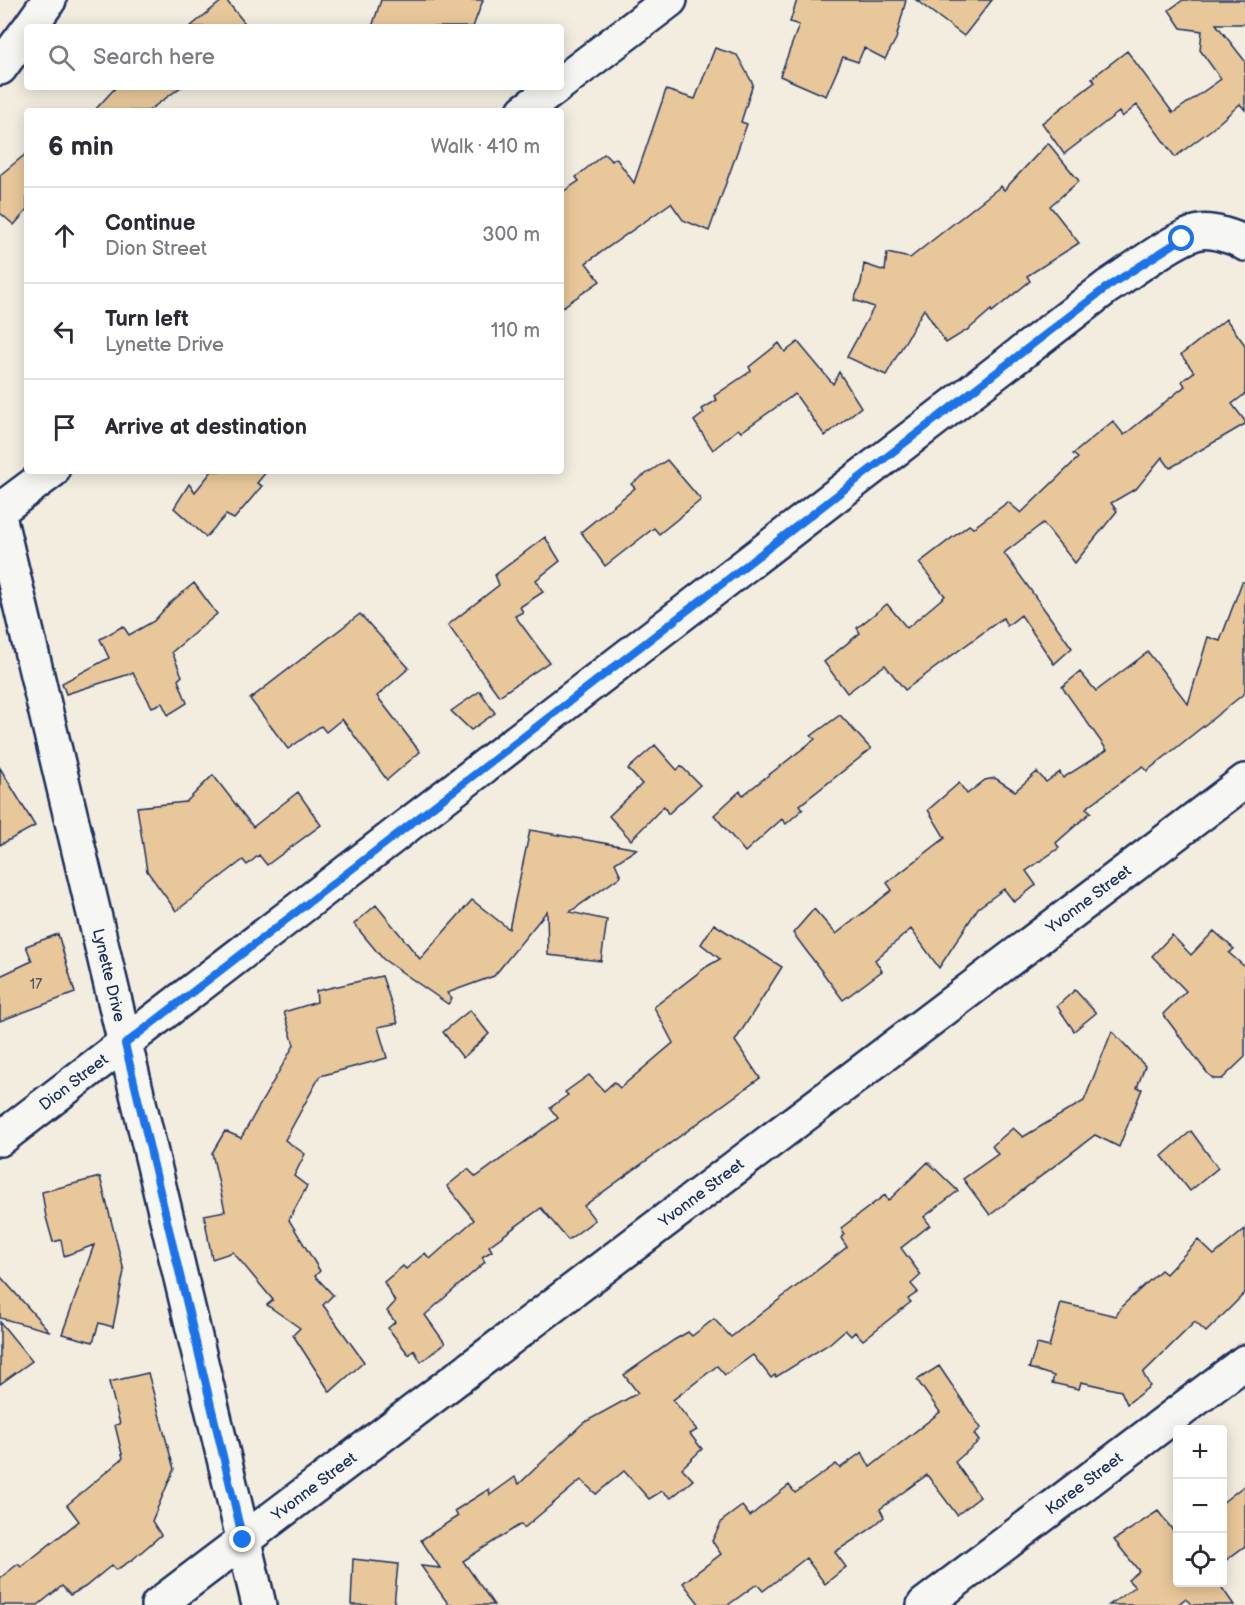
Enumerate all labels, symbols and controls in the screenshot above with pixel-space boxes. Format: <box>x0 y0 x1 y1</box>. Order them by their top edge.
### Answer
search box <box>24 24 564 90</box>
icon: search <box>45 41 78 74</box>
text: Search here <box>93 44 215 71</box>
text: 6 min <box>48 132 114 163</box>
text: Walk · 410 m <box>431 135 540 159</box>
text: Continue <box>105 210 195 237</box>
icon: ahead <box>48 219 81 252</box>
text: 300 m <box>482 223 540 247</box>
route start <box>1168 225 1194 251</box>
text: Dion Street <box>105 237 207 261</box>
text: Turn left <box>105 306 189 333</box>
icon: left <box>48 315 81 348</box>
text: 110 m <box>491 319 540 343</box>
text: Lynette Drive <box>105 333 224 357</box>
icon: arrive <box>48 411 81 444</box>
text: Arrive at destination <box>105 414 307 441</box>
street label: Yvonne Street <box>1042 861 1135 938</box>
street label: Lynette Drive <box>88 927 129 1024</box>
house number: 17 <box>30 976 42 993</box>
street label: Dion Street <box>36 1050 112 1115</box>
street label: Yvonne Street <box>655 1155 748 1232</box>
map controls <box>1173 1425 1227 1587</box>
button: + <box>1173 1425 1227 1479</box>
street label: Yvonne Street <box>267 1448 360 1525</box>
street label: Karee Street <box>1042 1448 1127 1519</box>
button: − <box>1173 1479 1227 1533</box>
route end <box>229 1526 255 1552</box>
button: locate <box>1173 1533 1227 1587</box>

